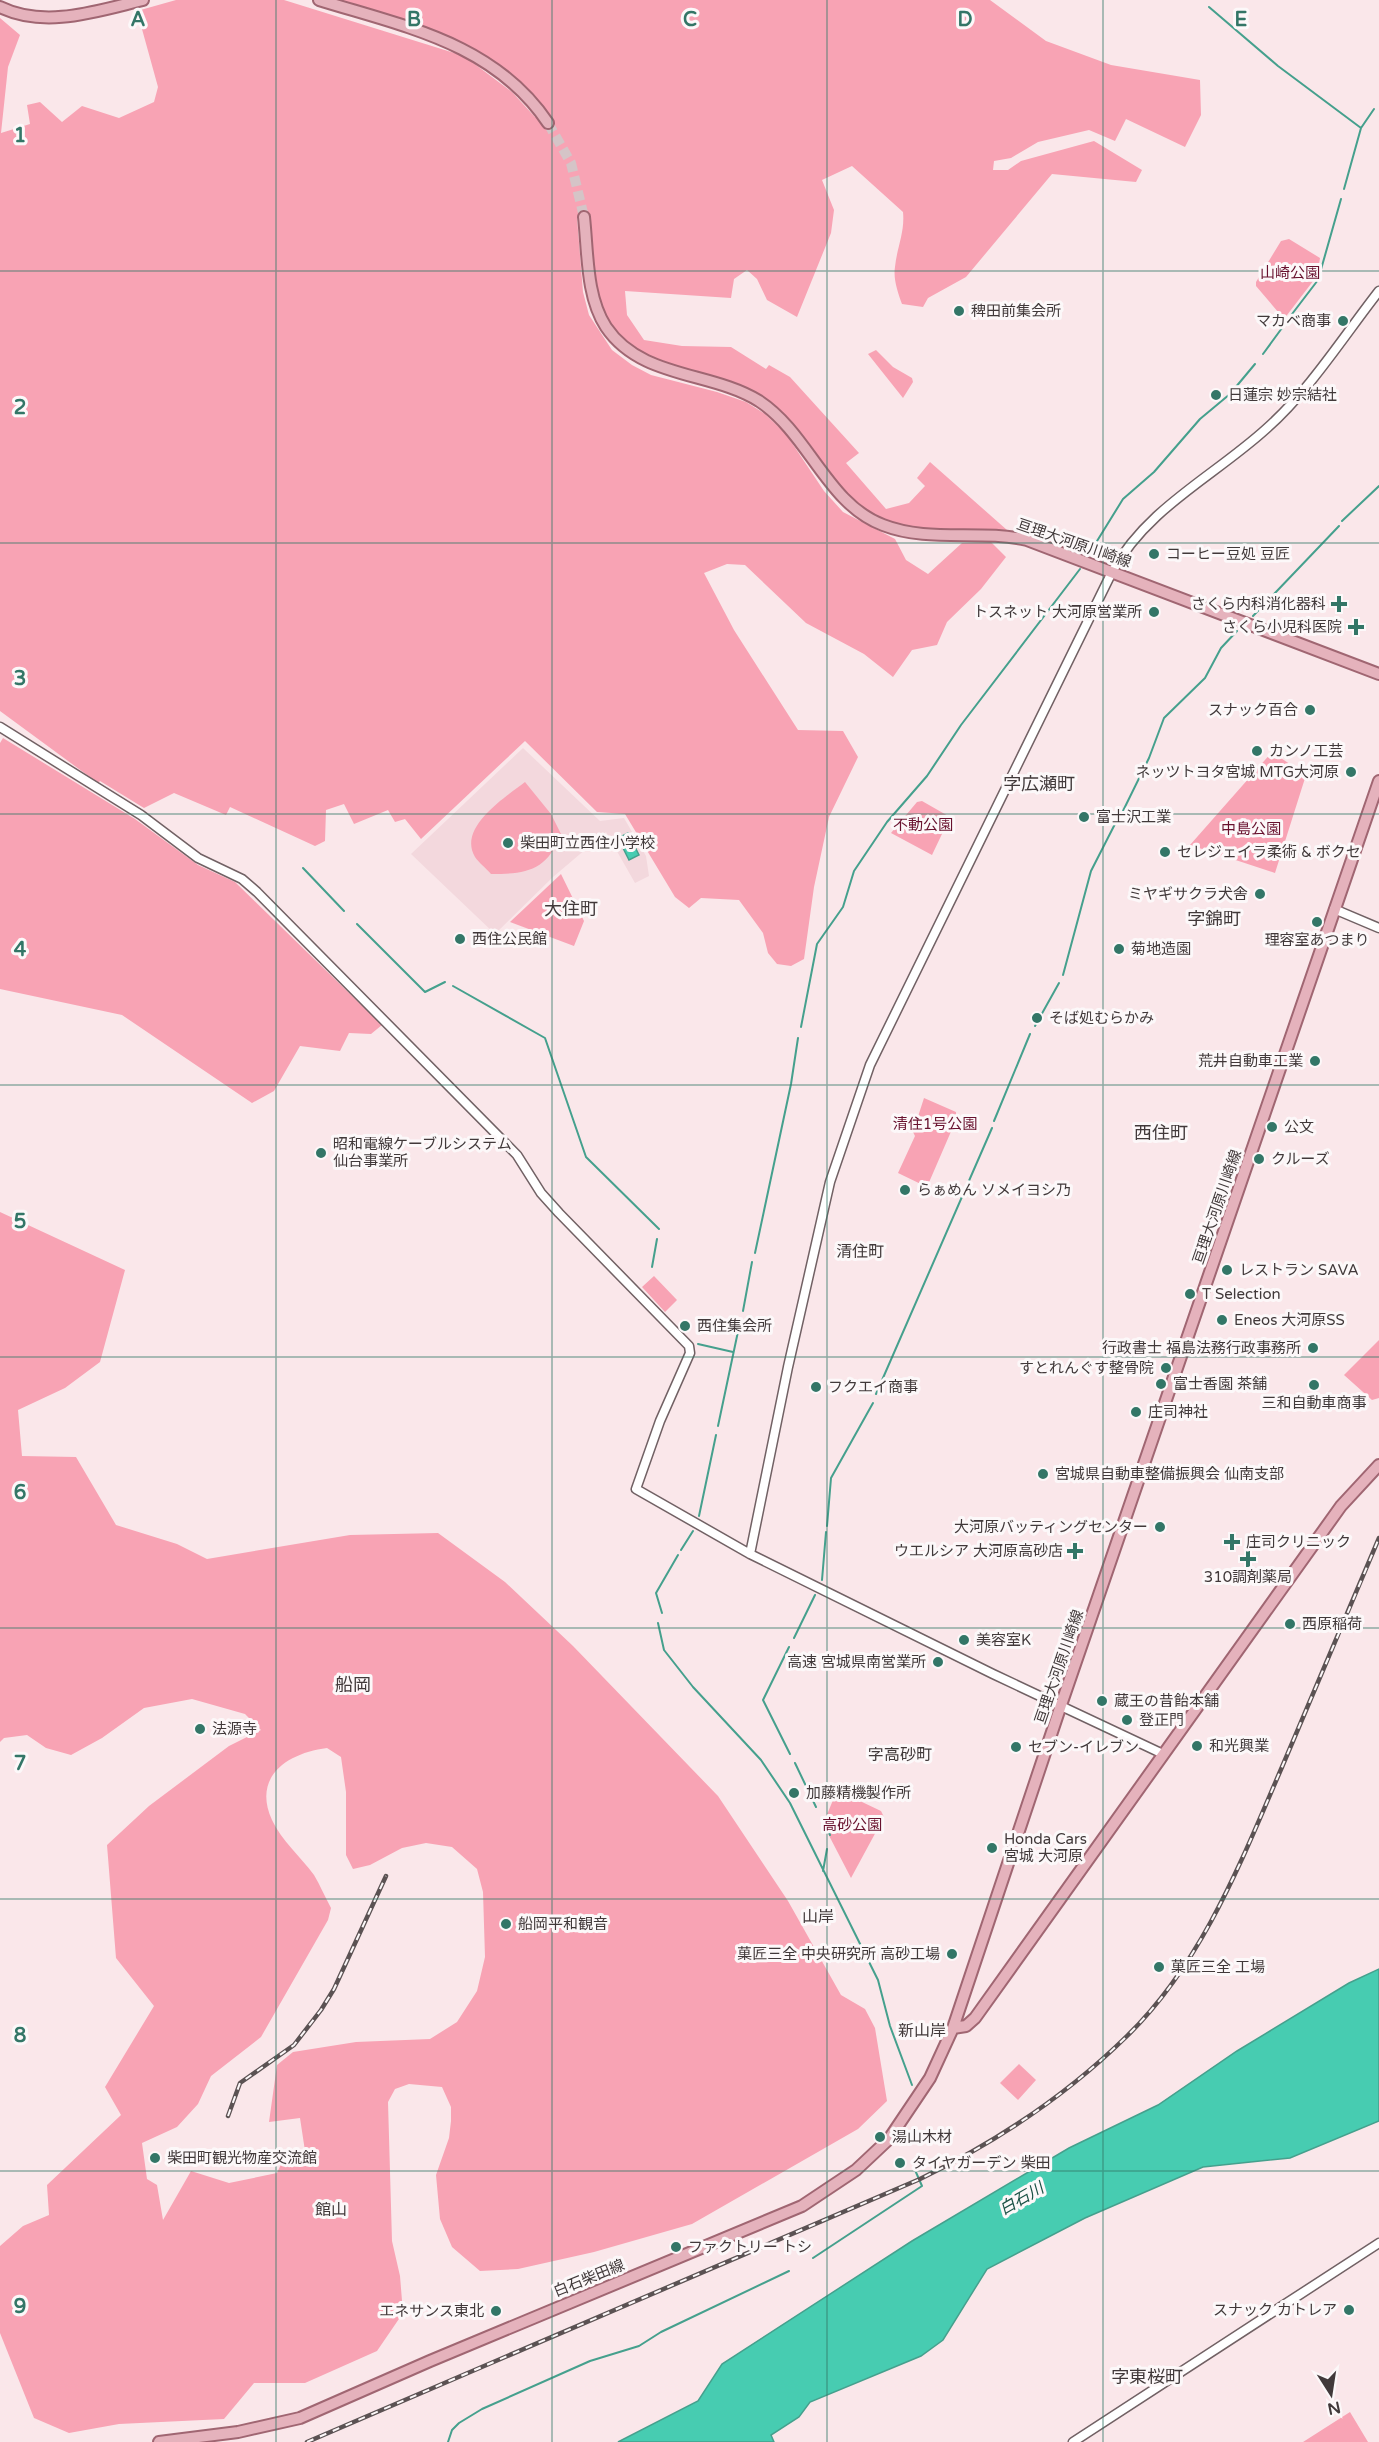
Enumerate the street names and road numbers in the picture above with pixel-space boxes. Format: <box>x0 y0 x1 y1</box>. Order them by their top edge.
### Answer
street label: 亘理大河原川崎線 <box>1014 515 1134 571</box>
street label: 亘理大河原川崎線 <box>1189 1147 1245 1267</box>
street label: 亘理大河原川崎線 <box>1031 1607 1087 1727</box>
street label: 白石柴田線 <box>551 2256 627 2300</box>

